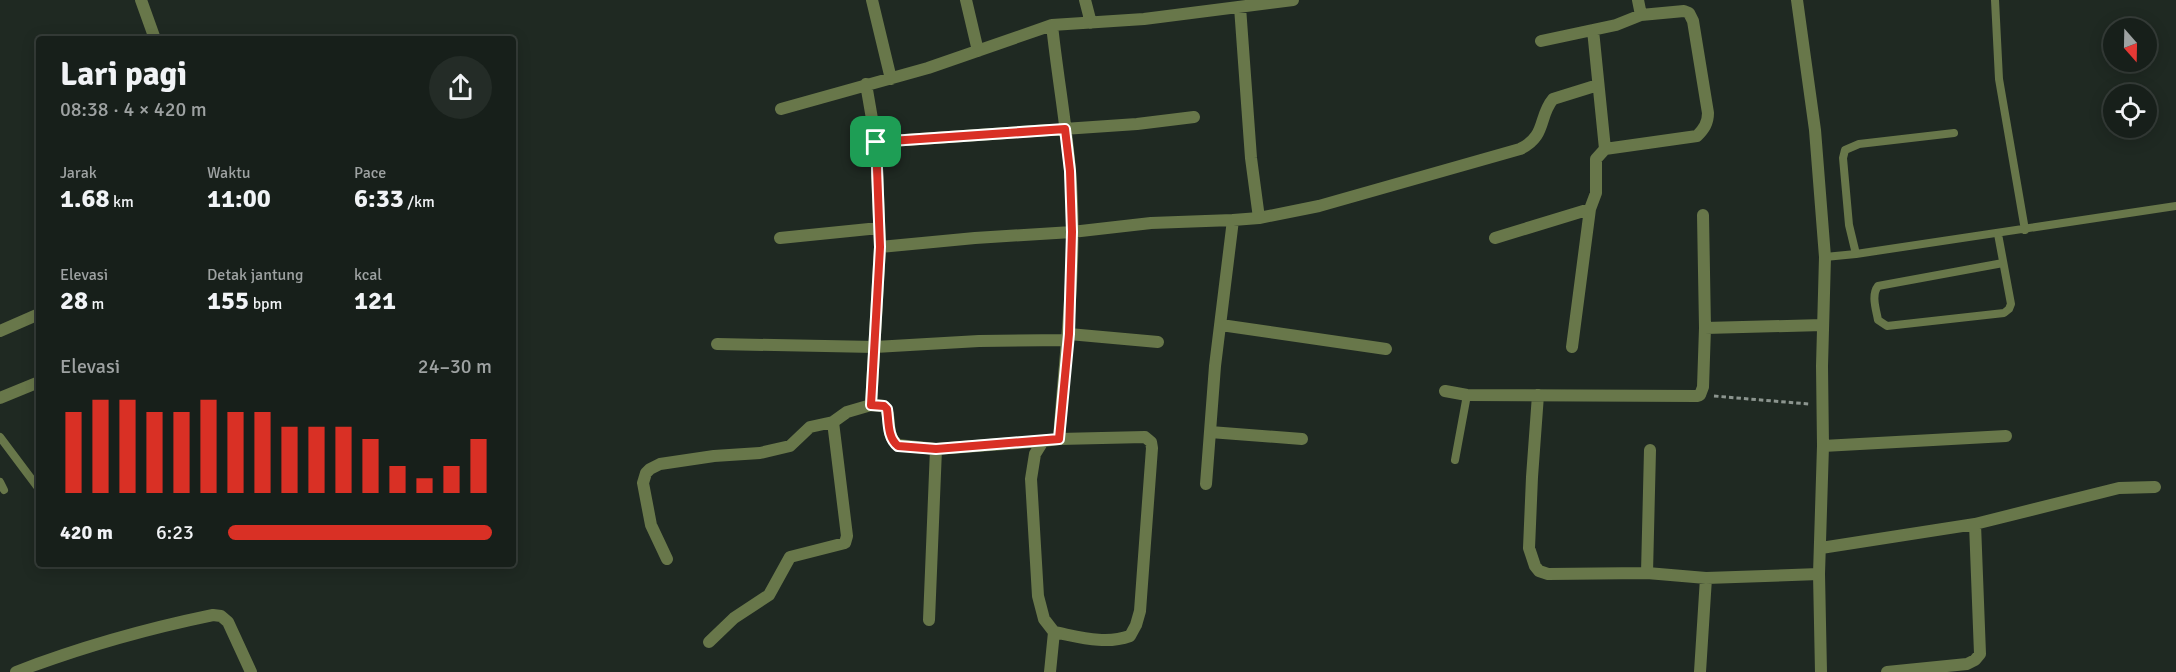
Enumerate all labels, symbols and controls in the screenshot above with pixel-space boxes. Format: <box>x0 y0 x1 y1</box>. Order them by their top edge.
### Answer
north arrow <box>2103 18 2157 72</box>
map controls <box>2103 18 2157 138</box>
text: Lari pagi <box>60 54 187 95</box>
button: share <box>429 56 492 119</box>
button: locate <box>2103 84 2157 138</box>
text: 08:38 · 4 × 420 m <box>60 97 207 122</box>
pin <box>850 116 901 167</box>
icon: arrive <box>859 125 892 158</box>
text: Jarak <box>60 163 97 183</box>
text: Waktu <box>207 163 251 183</box>
text: Pace <box>354 163 386 183</box>
text: 1.68 <box>60 183 110 215</box>
text: 11:00 <box>207 183 271 215</box>
text: 6:33 <box>354 183 404 215</box>
text: km <box>110 192 134 212</box>
text: /km <box>404 192 435 212</box>
text: Elevasi <box>60 265 108 285</box>
text: Detak jantung <box>207 265 303 285</box>
text: kcal <box>354 265 382 285</box>
text: 28 <box>60 285 88 317</box>
text: 155 <box>207 285 249 317</box>
text: 121 <box>354 285 396 317</box>
text: m <box>88 294 104 314</box>
text: bpm <box>249 294 282 314</box>
text: Elevasi <box>60 354 120 379</box>
text: 24–30 m <box>418 354 492 379</box>
text: 420 m <box>60 520 113 545</box>
text: 6:23 <box>156 520 194 545</box>

